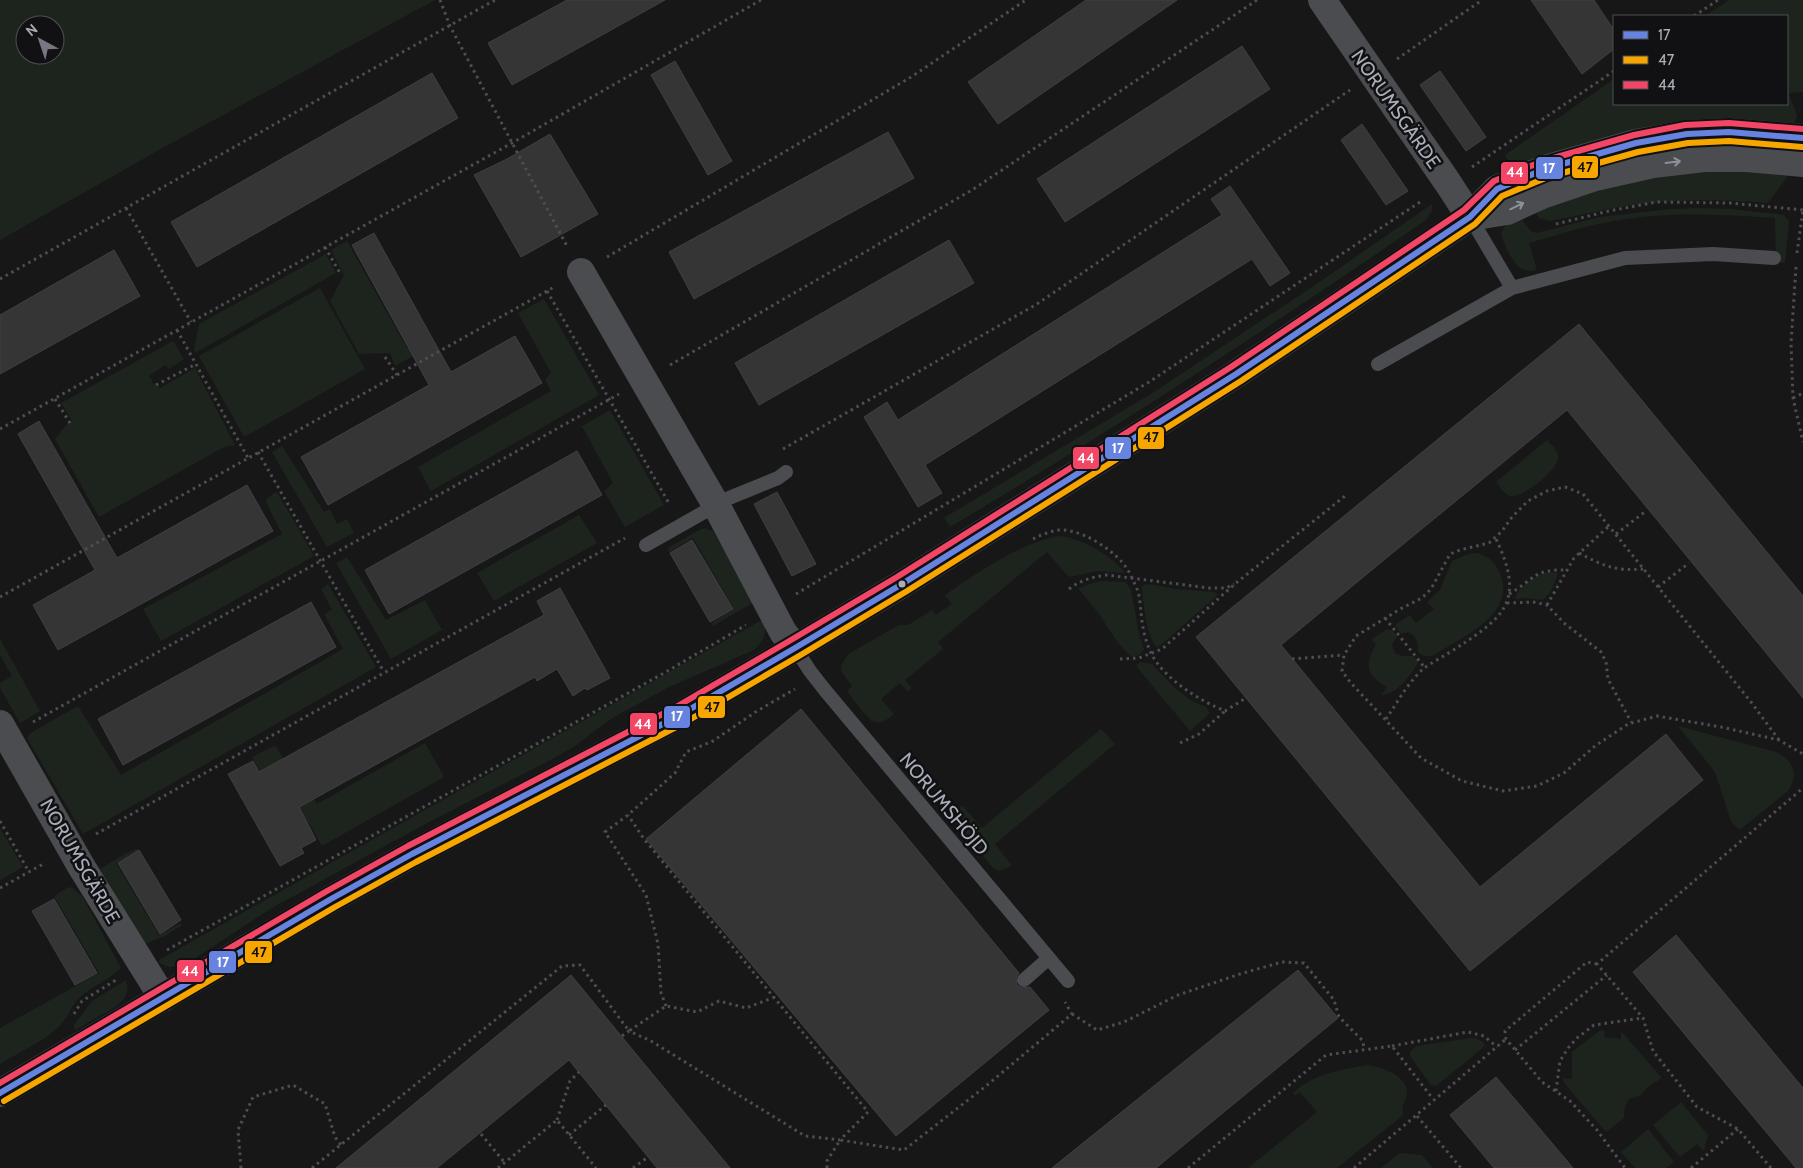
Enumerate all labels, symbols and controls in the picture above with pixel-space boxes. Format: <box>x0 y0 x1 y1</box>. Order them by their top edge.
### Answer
north arrow <box>15 15 65 65</box>
legend <box>1613 15 1788 105</box>
text: N <box>22 20 41 40</box>
text: 17 <box>1658 26 1671 44</box>
street label: NORUMSGÄRDE <box>1346 45 1446 173</box>
text: 47 <box>1658 51 1675 69</box>
text: 44 <box>1658 76 1676 94</box>
line badge: 47 <box>1571 155 1599 179</box>
line badge: 17 <box>1535 156 1564 180</box>
one-way arrow <box>1664 157 1680 167</box>
text: 47 <box>1577 158 1594 176</box>
text: 17 <box>1543 159 1556 177</box>
line badge: 44 <box>1500 161 1529 185</box>
text: 44 <box>1506 163 1524 181</box>
one-way arrow <box>1509 201 1524 211</box>
line badge: 47 <box>1137 426 1165 450</box>
text: 47 <box>1143 428 1160 446</box>
line badge: 17 <box>1104 436 1132 460</box>
text: 17 <box>1112 439 1125 457</box>
line badge: 44 <box>1072 446 1100 470</box>
text: 44 <box>1077 449 1095 467</box>
unlabelled marker <box>897 579 907 589</box>
line badge: 47 <box>697 695 726 719</box>
text: 47 <box>704 698 721 716</box>
line badge: 17 <box>663 705 691 729</box>
text: 17 <box>671 707 684 725</box>
line badge: 44 <box>629 712 658 736</box>
text: 44 <box>634 715 652 733</box>
street label: NORUMSHÖJD <box>895 748 994 860</box>
street label: NORUMSGÄRDE <box>35 795 125 927</box>
line badge: 47 <box>244 940 273 964</box>
text: 47 <box>251 943 268 961</box>
line badge: 17 <box>208 950 237 974</box>
text: 17 <box>217 953 230 971</box>
line badge: 44 <box>176 959 205 983</box>
text: 44 <box>181 962 199 980</box>

